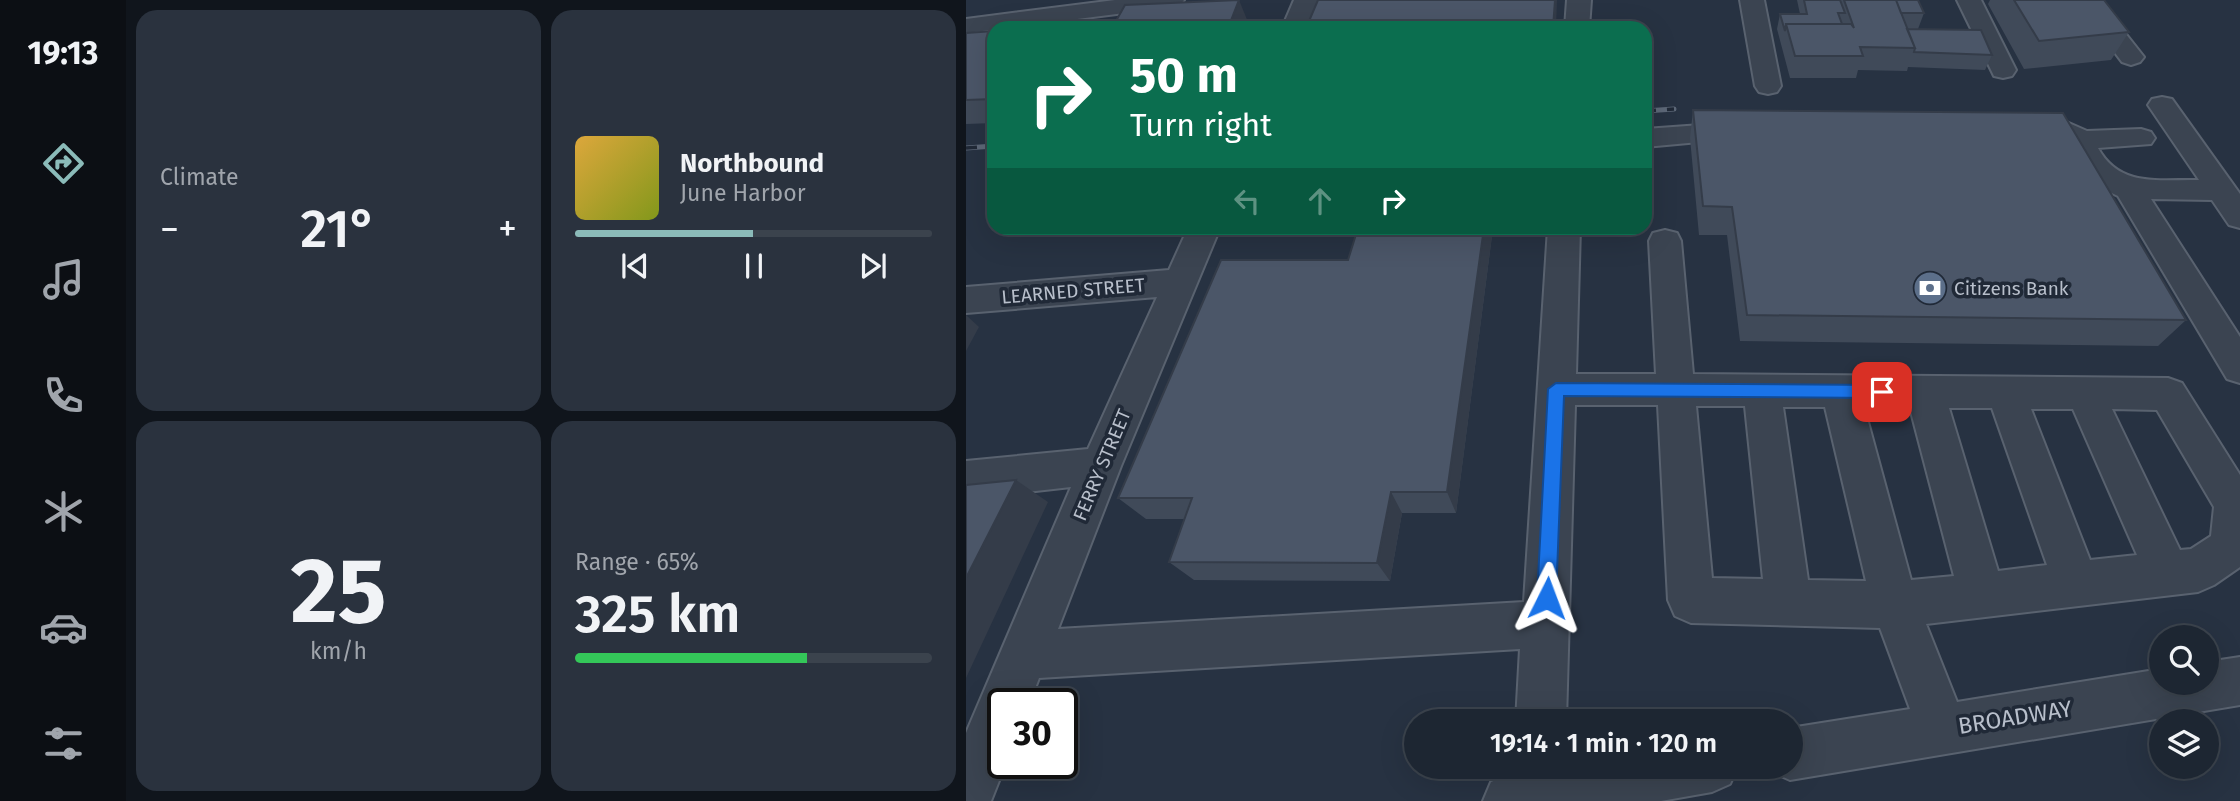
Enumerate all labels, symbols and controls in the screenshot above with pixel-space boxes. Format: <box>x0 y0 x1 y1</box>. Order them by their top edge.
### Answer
text: 19:13 <box>28 34 98 72</box>
text: 50 m <box>1130 46 1238 105</box>
icon: right <box>1015 49 1106 140</box>
text: Turn right <box>1130 106 1272 144</box>
icon: directions <box>39 139 88 188</box>
text: Northbound <box>680 148 824 179</box>
text: Climate <box>160 163 239 191</box>
text: June Harbor <box>680 179 806 207</box>
icon: left <box>1228 182 1266 220</box>
icon: ahead <box>1301 182 1339 220</box>
icon: right <box>1374 182 1412 220</box>
text: 21° <box>300 198 377 261</box>
text: − <box>160 206 179 252</box>
text: + <box>498 206 517 252</box>
icon: previous <box>616 247 654 285</box>
icon: pause <box>735 247 773 285</box>
icon: next <box>854 247 892 285</box>
icon: music <box>39 255 88 304</box>
bank icon: Citizens Bank <box>1911 269 1949 307</box>
street label: LEARNED STREET <box>1000 273 1146 309</box>
place label: Citizens Bank <box>1954 277 2069 300</box>
pin <box>1852 362 1912 422</box>
icon: phone <box>39 371 88 420</box>
icon: arrive <box>1863 373 1901 411</box>
street label: FERRY STREET <box>1068 406 1136 524</box>
icon: climate <box>39 487 88 536</box>
text: 25 <box>291 537 386 646</box>
text: Range · 65% <box>575 548 699 576</box>
position arrow <box>1510 561 1584 635</box>
text: 325 km <box>575 583 740 646</box>
icon: car <box>39 603 88 652</box>
map controls <box>2149 625 2219 779</box>
button: search <box>2149 625 2219 695</box>
text: km/h <box>310 637 367 665</box>
speed limit sign: 30 <box>987 688 1078 779</box>
street label: BROADWAY <box>1956 694 2074 740</box>
button: layers <box>2149 709 2219 779</box>
icon: filters <box>39 719 88 768</box>
text: 19:14 · 1 min · 120 m <box>1490 728 1717 759</box>

